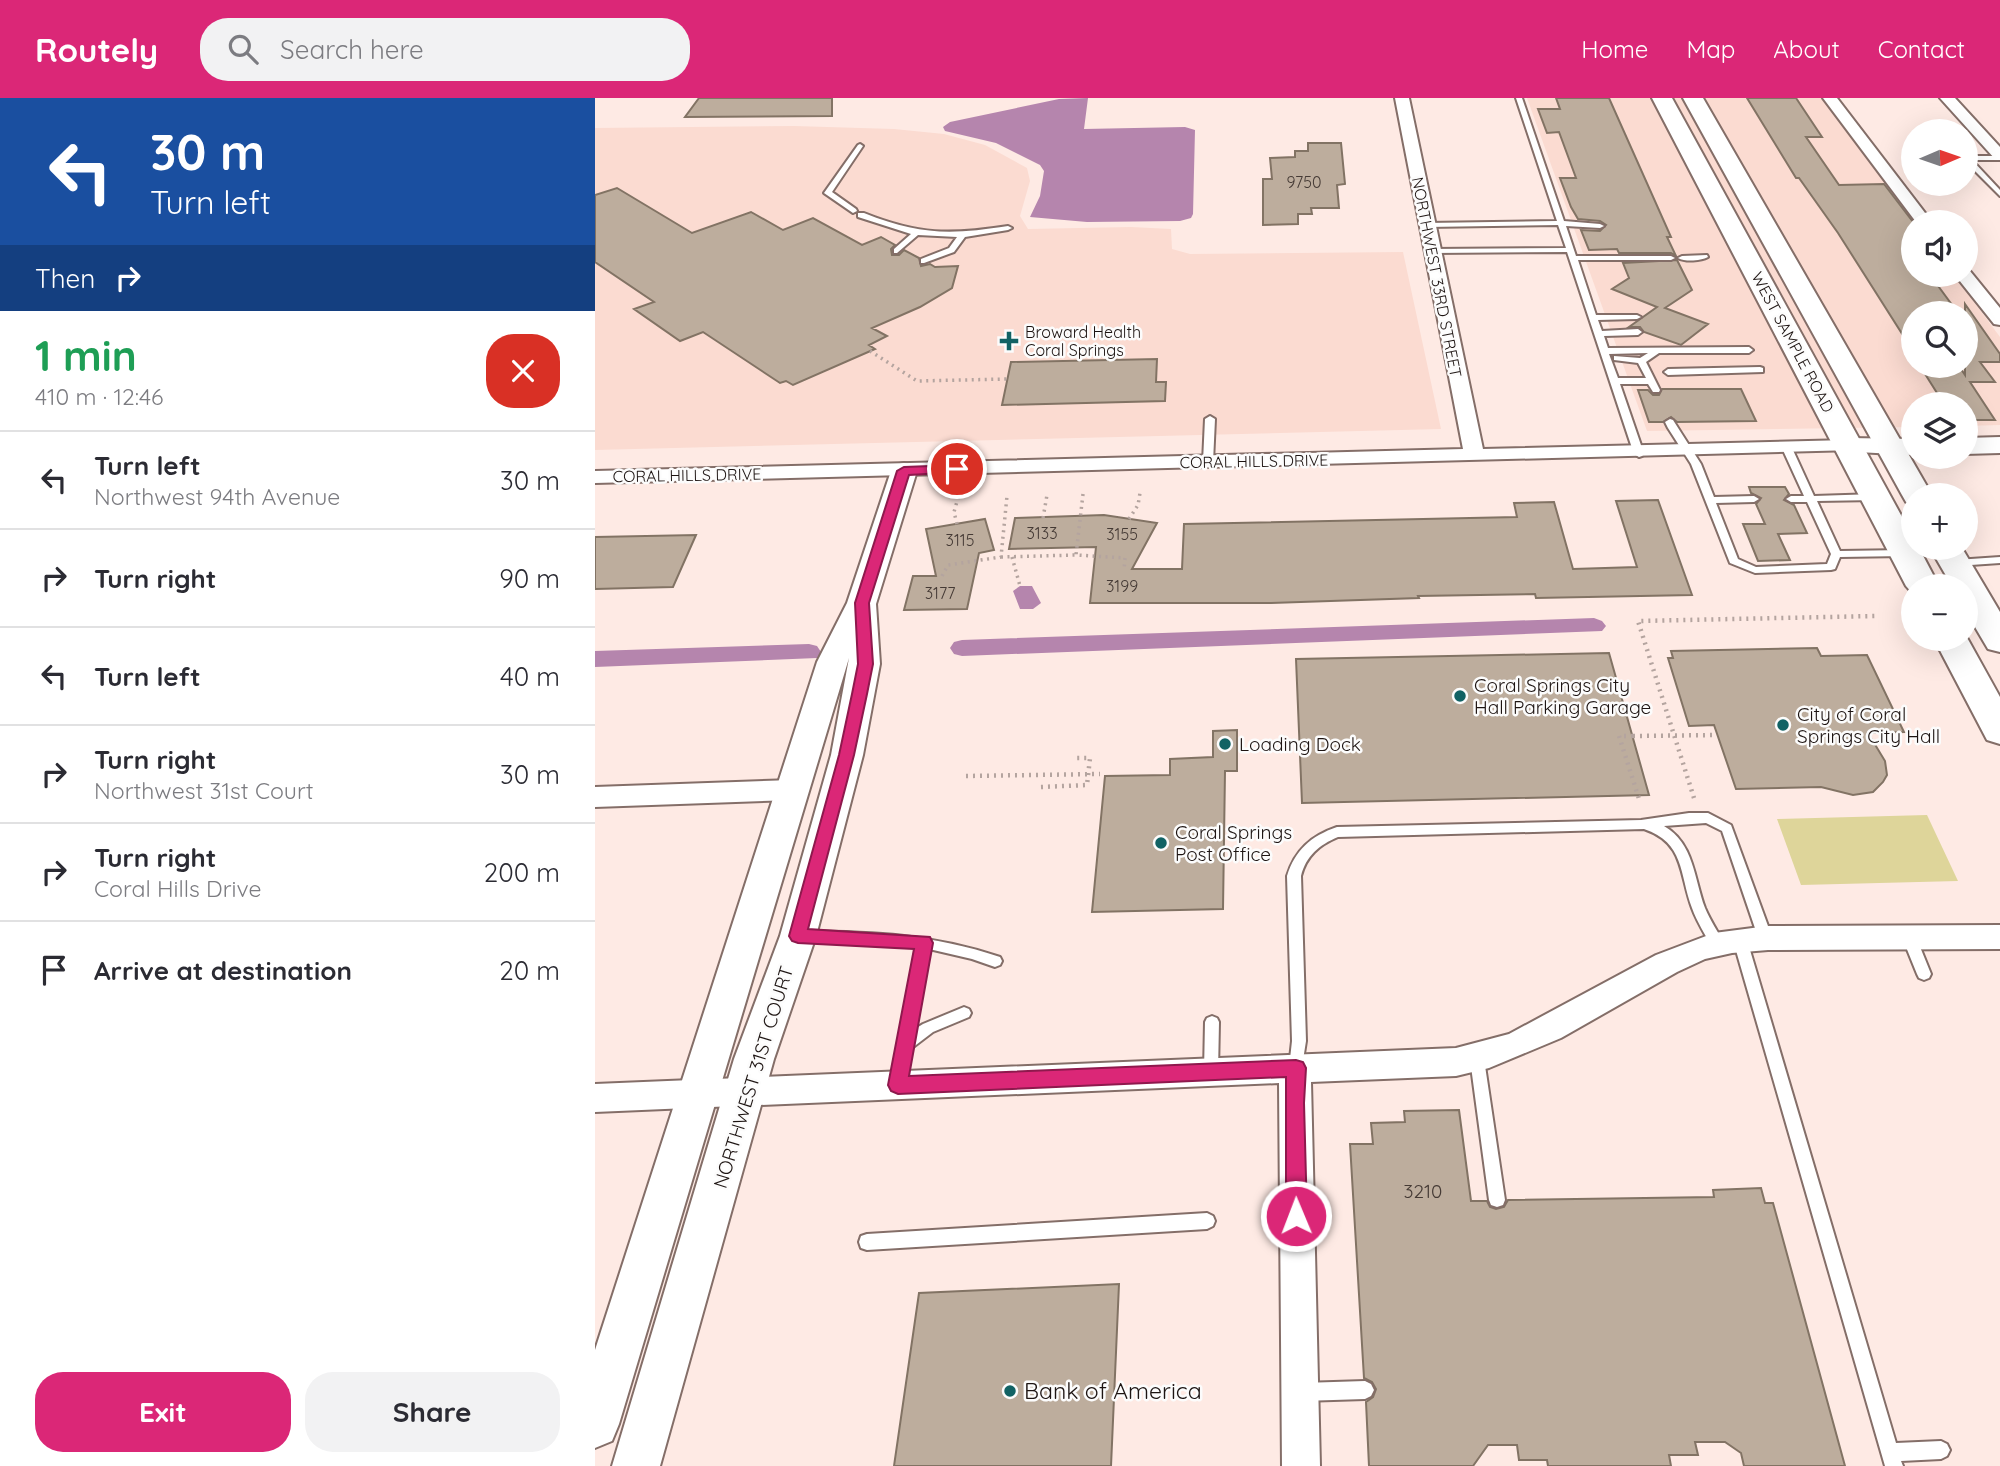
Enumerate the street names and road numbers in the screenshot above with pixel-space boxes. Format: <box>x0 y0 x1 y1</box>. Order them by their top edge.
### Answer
street label: NORTHWEST 33RD STREET <box>1408 175 1466 379</box>
street label: WEST SAMPLE ROAD <box>1747 268 1839 416</box>
street label: CORAL HILLS DRIVE <box>1180 450 1328 472</box>
street label: CORAL HILLS DRIVE <box>613 464 761 486</box>
street label: NORTHWEST 31ST COURT <box>708 963 798 1191</box>

